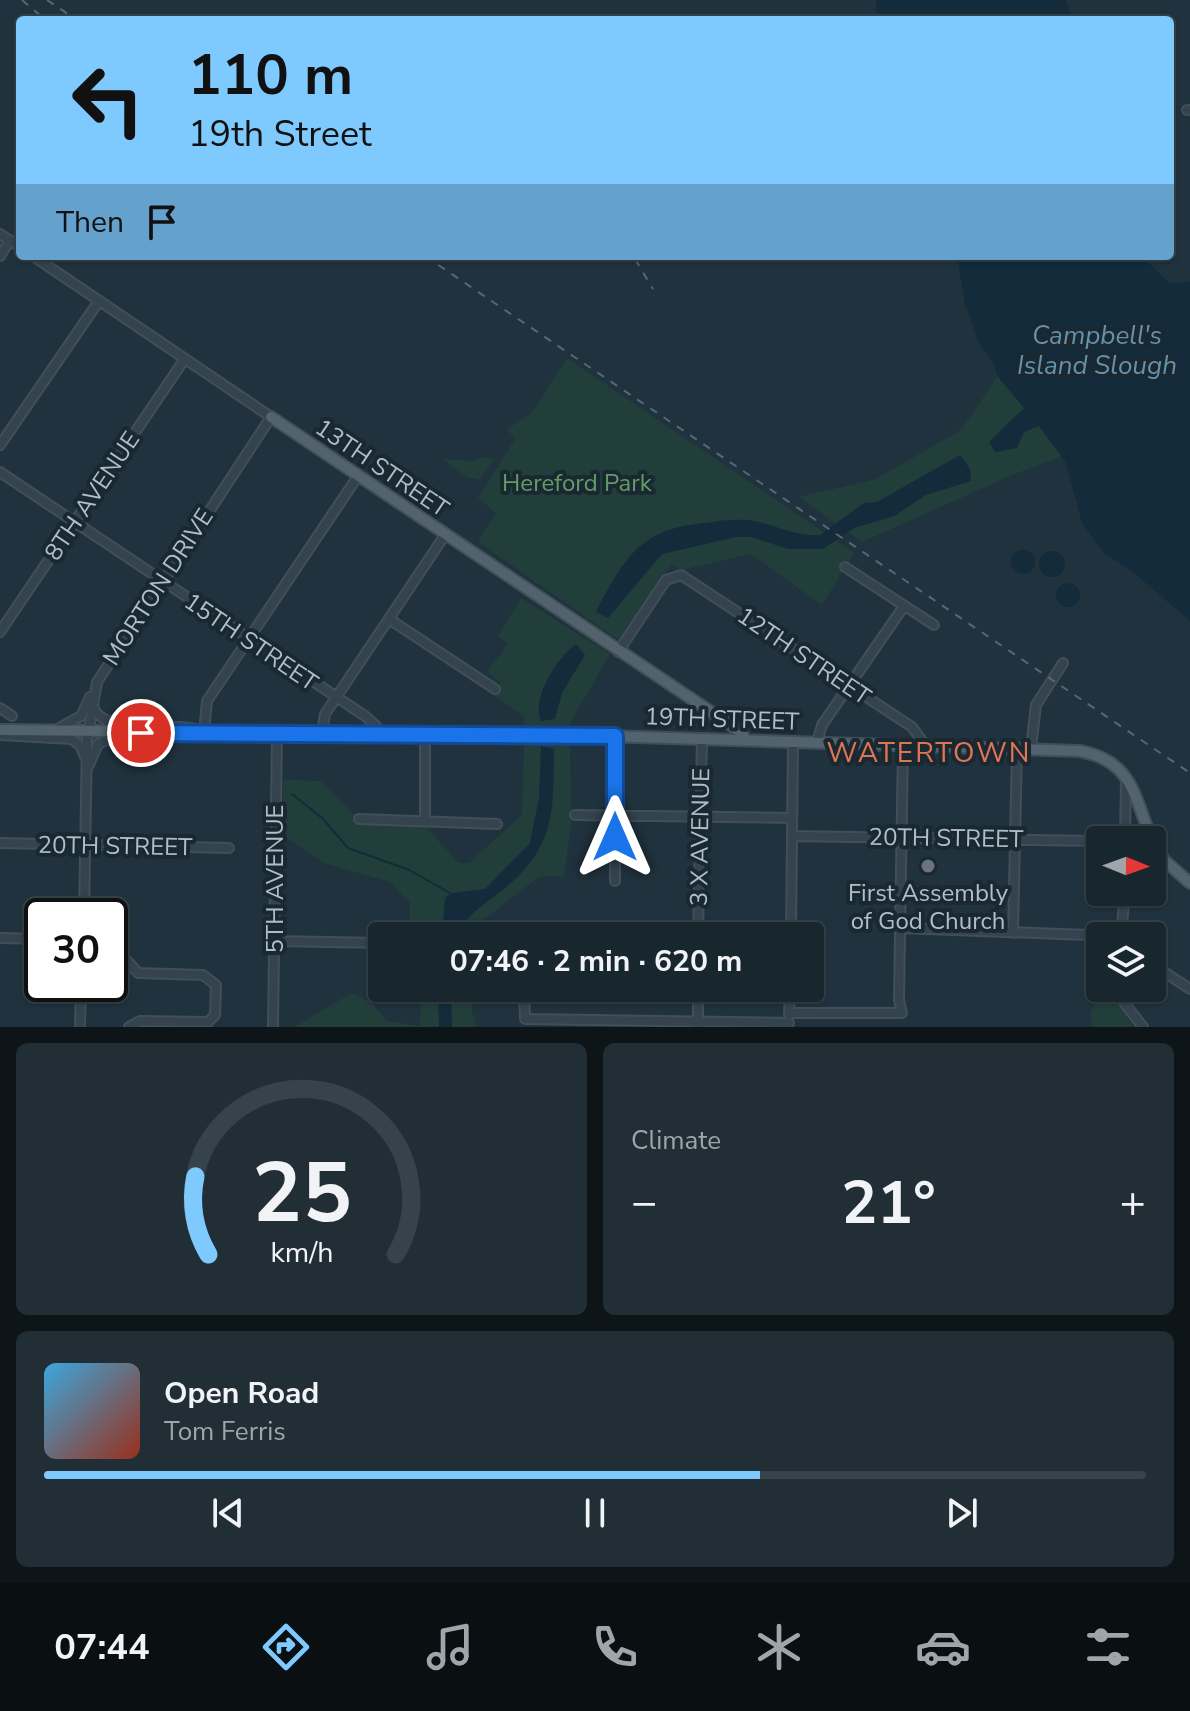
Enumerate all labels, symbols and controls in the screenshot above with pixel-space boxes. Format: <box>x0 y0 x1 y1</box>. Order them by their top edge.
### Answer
text: 110 m <box>188 37 353 114</box>
icon: left <box>56 48 160 152</box>
text: 19th Street <box>188 110 372 159</box>
icon: arrive <box>140 200 184 244</box>
text: Then <box>56 202 124 243</box>
water label: Campbell's Island Slough <box>1017 318 1177 383</box>
street label: 13TH STREET <box>309 411 456 525</box>
street label: 8TH AVENUE <box>37 425 147 567</box>
park label: Hereford Park <box>502 467 653 499</box>
street label: MORTON DRIVE <box>95 502 221 672</box>
street label: 15TH STREET <box>178 585 325 699</box>
street label: 12TH STREET <box>731 599 878 713</box>
pin <box>107 699 175 767</box>
street label: 19TH STREET <box>644 700 800 738</box>
icon: arrive <box>119 711 163 755</box>
district label: WATERTOWN <box>826 734 1032 772</box>
street label: 3 X AVENUE <box>683 768 717 906</box>
position arrow <box>573 795 657 879</box>
street label: 5TH AVENUE <box>259 804 291 954</box>
street label: 20TH STREET <box>868 821 1024 855</box>
north arrow <box>1086 826 1166 906</box>
map controls <box>1086 826 1166 1002</box>
street label: 20TH STREET <box>37 829 193 863</box>
marker: First Assembly of God Church <box>919 857 937 875</box>
place label: First Assembly of God Church <box>848 877 1009 937</box>
speed limit sign: 30 <box>24 898 128 1002</box>
button: layers <box>1086 922 1166 1002</box>
text: 07:46 · 2 min · 620 m <box>450 941 742 982</box>
text: Climate <box>631 1123 721 1158</box>
text: 25 <box>252 1137 351 1250</box>
text: 21° <box>841 1162 936 1244</box>
text: − <box>631 1173 657 1233</box>
text: + <box>1120 1173 1146 1233</box>
text: km/h <box>270 1233 333 1272</box>
text: Open Road <box>164 1373 319 1414</box>
text: Tom Ferris <box>164 1414 286 1449</box>
icon: previous <box>206 1491 250 1535</box>
icon: pause <box>573 1491 617 1535</box>
icon: next <box>940 1491 984 1535</box>
icon: directions <box>258 1619 314 1675</box>
icon: music <box>422 1619 478 1675</box>
icon: phone <box>587 1619 643 1675</box>
icon: climate <box>751 1619 807 1675</box>
icon: car <box>915 1619 971 1675</box>
icon: filters <box>1080 1619 1136 1675</box>
text: 07:44 <box>54 1623 150 1672</box>

